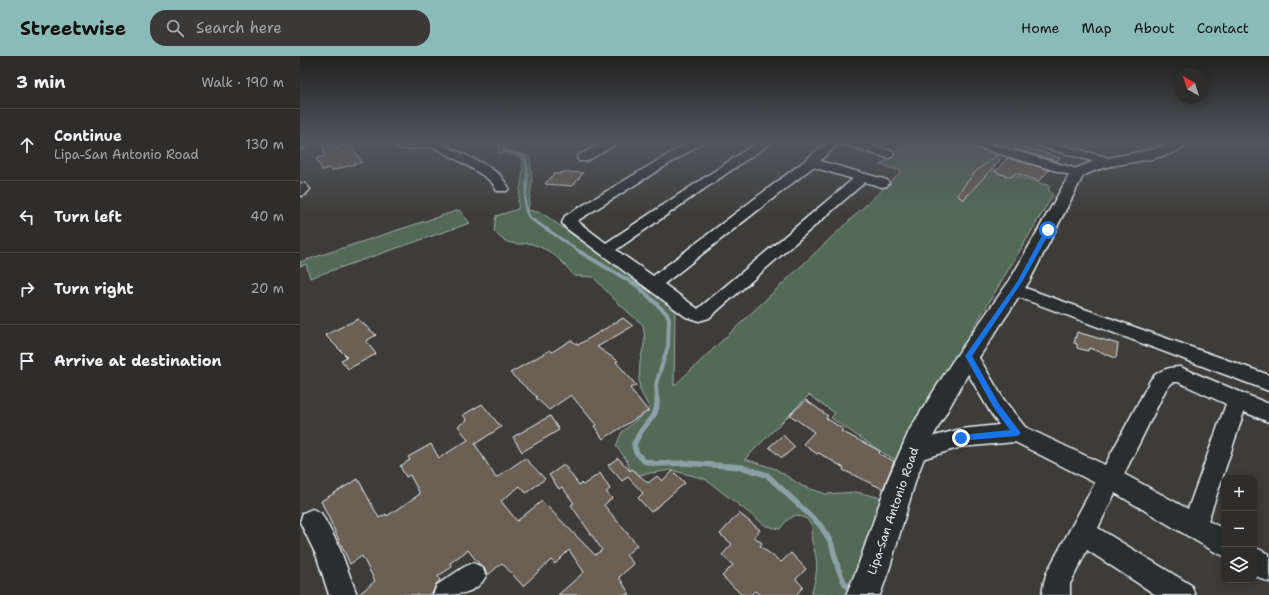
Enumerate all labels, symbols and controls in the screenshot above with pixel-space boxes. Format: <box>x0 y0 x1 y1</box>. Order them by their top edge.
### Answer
search box <box>150 10 430 46</box>
text: Streetwise <box>20 16 126 41</box>
icon: search <box>164 17 186 39</box>
text: Search here <box>196 18 282 38</box>
text: Home <box>1021 19 1060 37</box>
text: Map <box>1082 19 1112 37</box>
text: About <box>1134 19 1175 37</box>
text: Contact <box>1197 19 1249 37</box>
north arrow <box>1173 68 1209 104</box>
text: 3 min <box>16 71 66 93</box>
text: Walk · 190 m <box>202 74 284 91</box>
text: Continue <box>54 126 122 146</box>
icon: ahead <box>16 134 38 156</box>
text: 130 m <box>246 136 284 153</box>
text: Lipa-San Antonio Road <box>54 146 199 163</box>
icon: left <box>16 206 38 228</box>
text: Turn left <box>54 207 122 227</box>
text: 40 m <box>250 208 284 225</box>
route start <box>1039 221 1057 239</box>
icon: right <box>16 278 38 300</box>
text: Turn right <box>54 279 134 299</box>
text: 20 m <box>251 280 284 297</box>
icon: arrive <box>16 350 38 372</box>
text: Arrive at destination <box>54 351 222 371</box>
route end <box>952 429 970 447</box>
street label: Lipa-San Antonio Road <box>864 445 922 577</box>
map controls <box>1221 475 1257 583</box>
button: + <box>1221 475 1257 511</box>
button: − <box>1221 511 1257 547</box>
button: layers <box>1221 547 1257 583</box>

